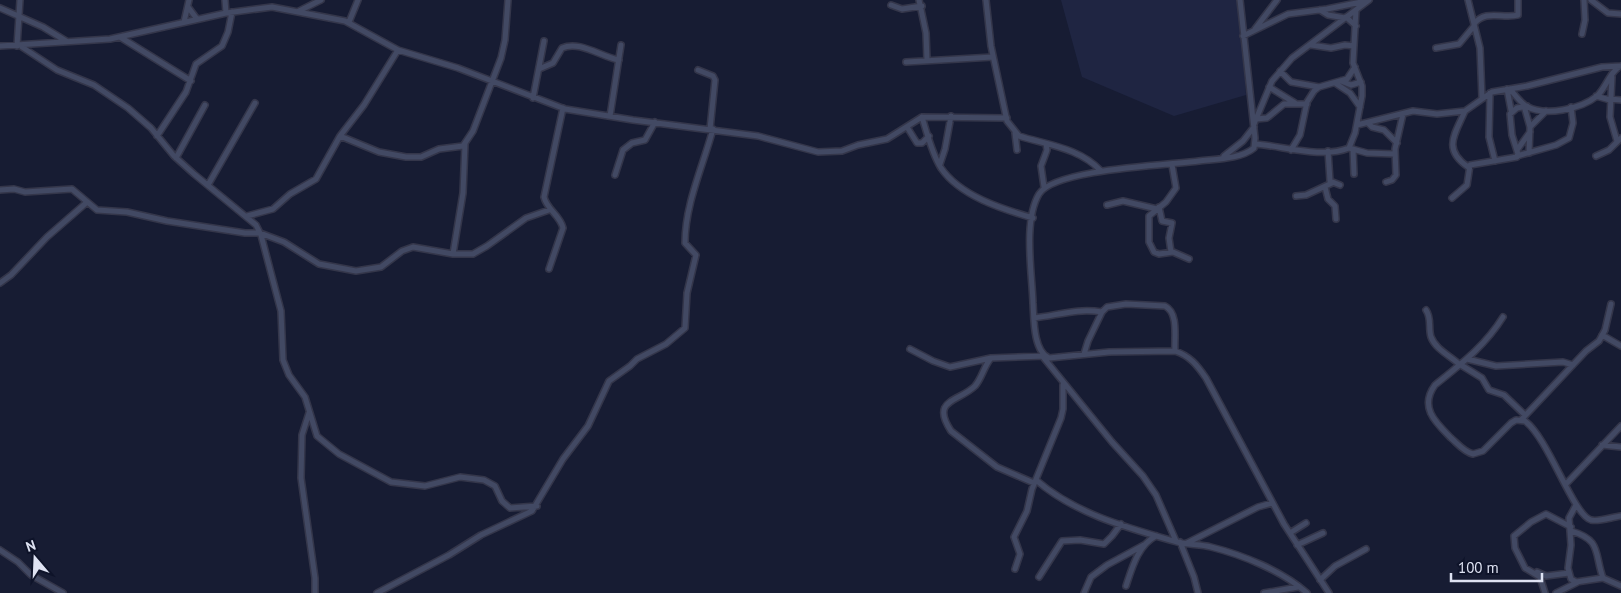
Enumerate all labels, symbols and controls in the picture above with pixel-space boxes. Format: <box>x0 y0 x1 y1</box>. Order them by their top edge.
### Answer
north arrow <box>10 533 60 583</box>
text: N <box>23 536 38 556</box>
scale bar <box>1451 550 1542 582</box>
text: 100 m <box>1458 558 1499 577</box>

